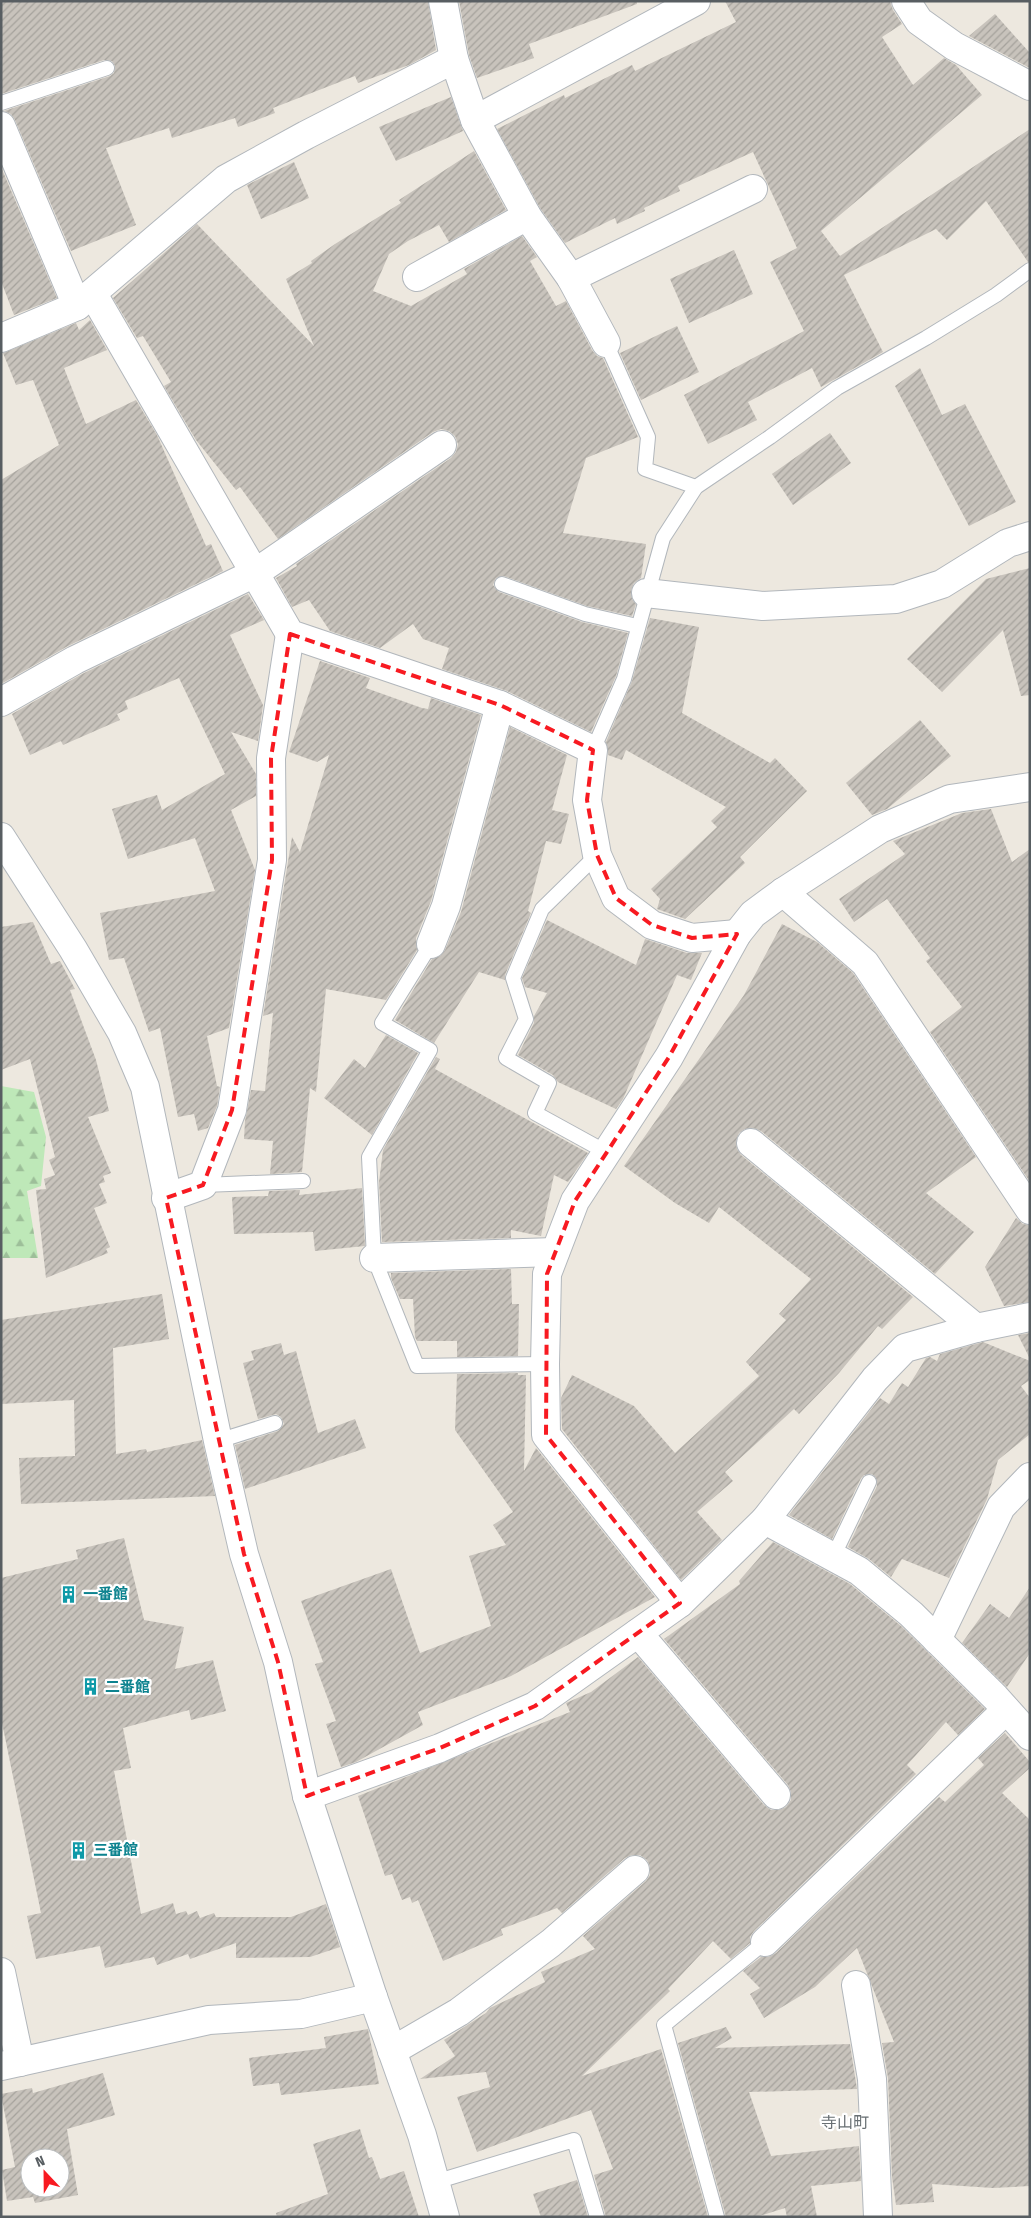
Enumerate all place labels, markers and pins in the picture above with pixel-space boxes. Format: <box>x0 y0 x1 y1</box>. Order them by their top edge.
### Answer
building icon: 一番館 <box>59 1584 79 1604</box>
place label: 一番館 <box>83 1585 128 1603</box>
building icon: 二番館 <box>81 1677 101 1697</box>
place label: 二番館 <box>105 1678 150 1696</box>
building icon: 三番館 <box>69 1840 89 1860</box>
place label: 三番館 <box>93 1841 138 1859</box>

